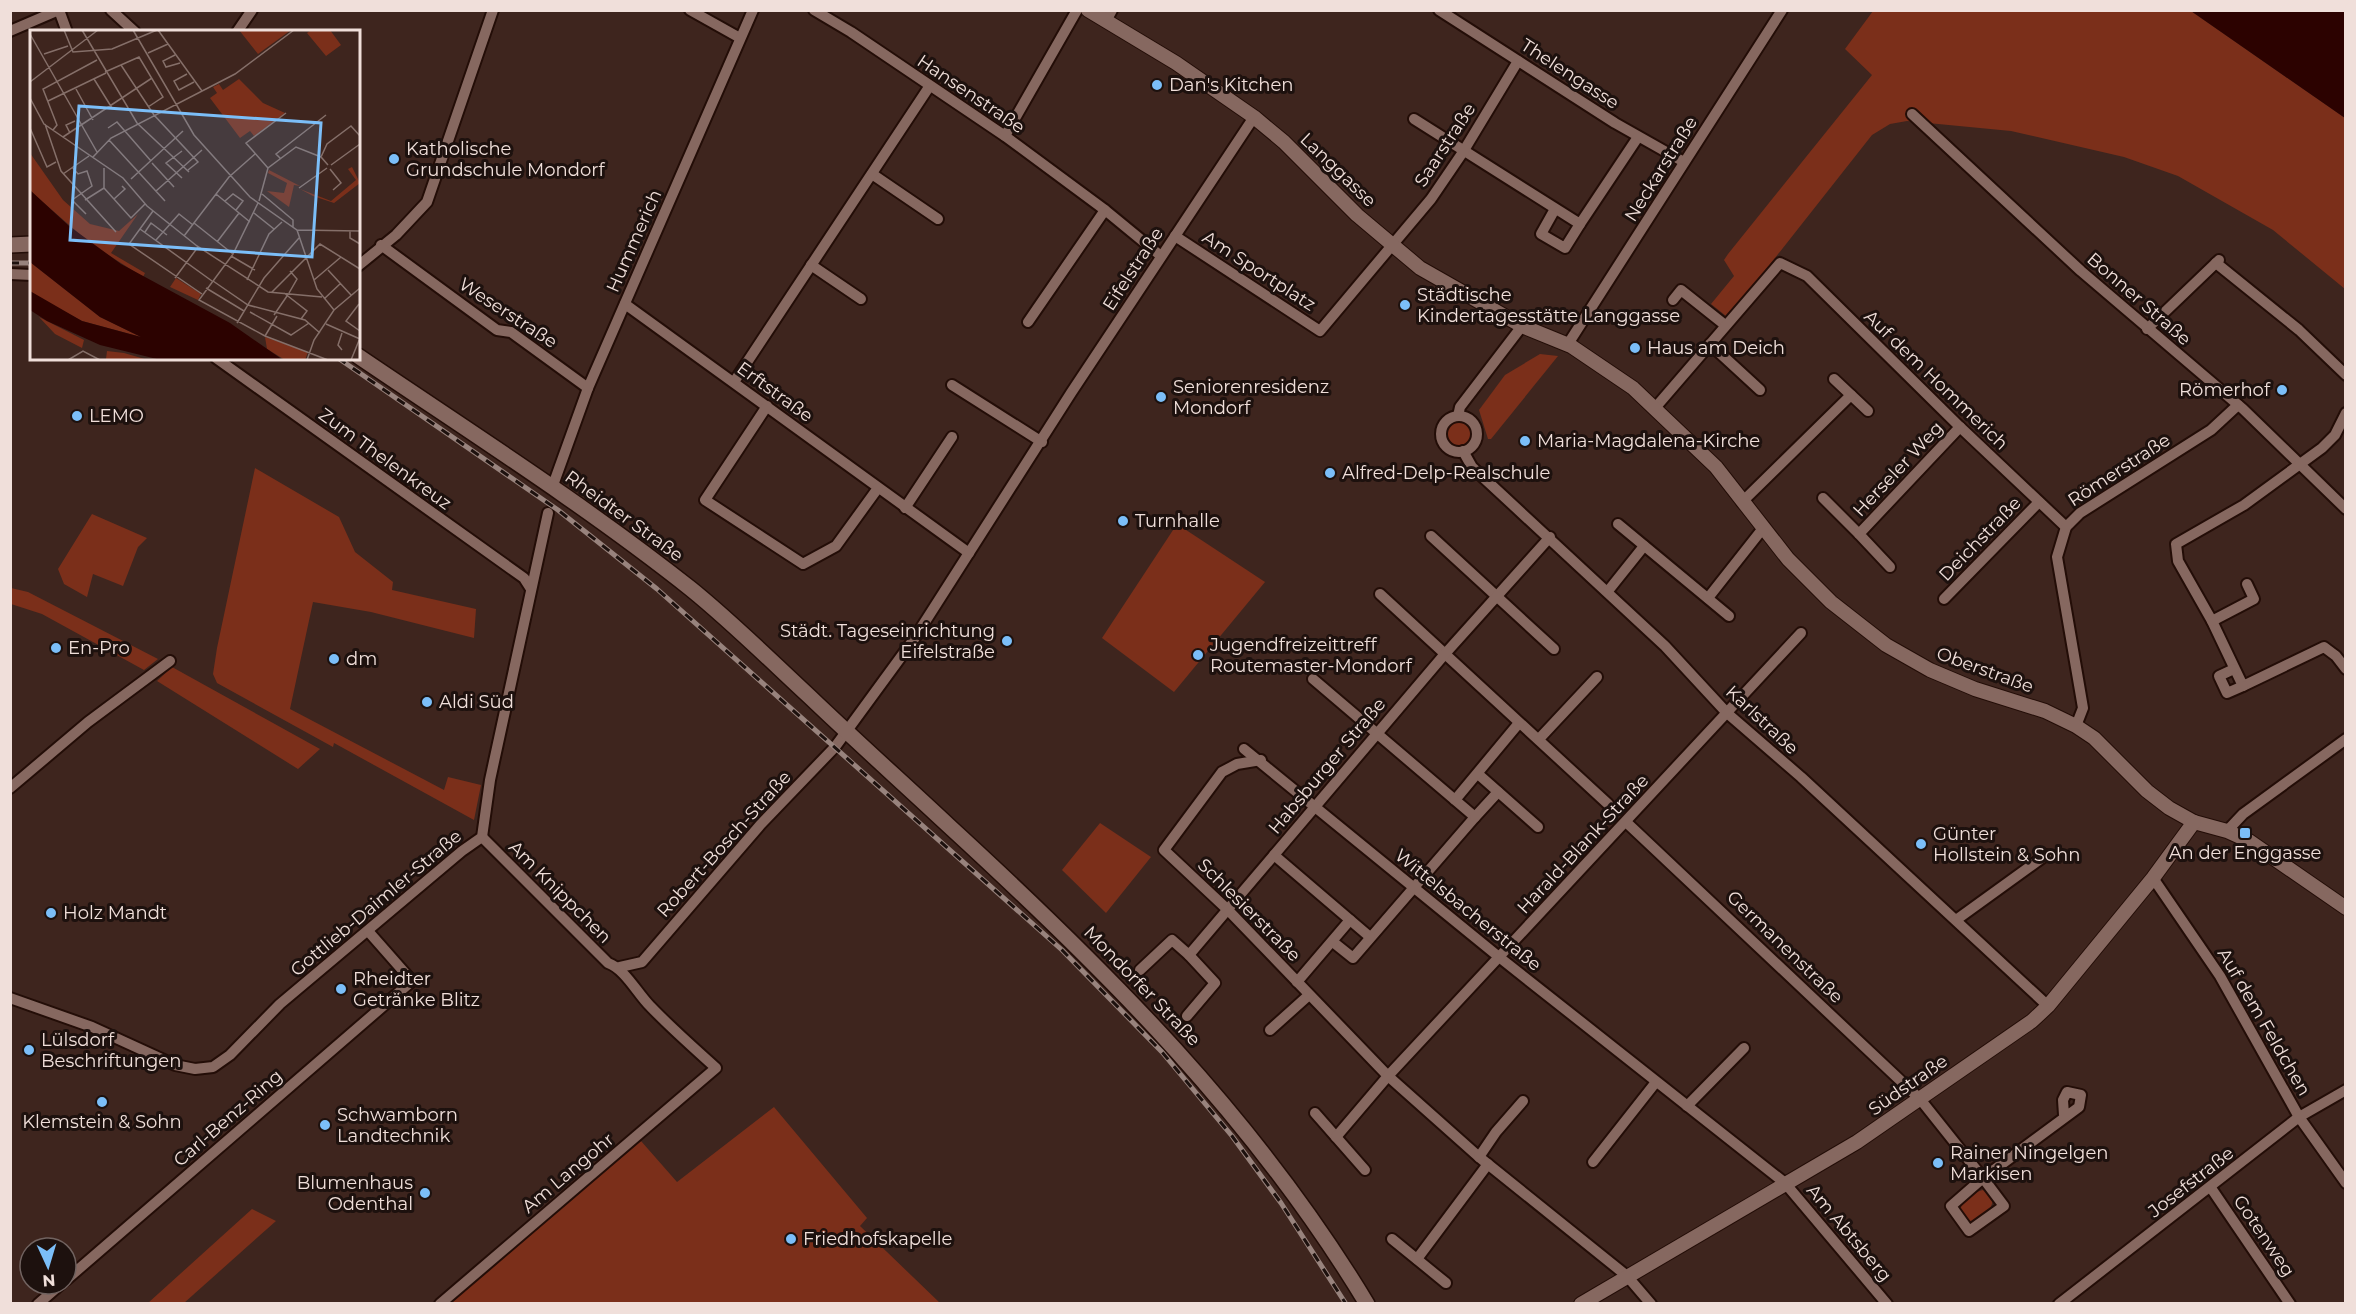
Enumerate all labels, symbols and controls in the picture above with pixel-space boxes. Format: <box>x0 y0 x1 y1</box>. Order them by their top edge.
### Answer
inset map <box>30 30 360 360</box>
street label: Thelengasse <box>1517 34 1623 114</box>
street label: Hansenstraße <box>913 50 1029 138</box>
place label: Dan's Kitchen <box>1169 74 1293 96</box>
marker: Dan's Kitchen <box>1150 78 1164 92</box>
street label: Saarstraße <box>1410 99 1480 191</box>
street label: Neckarstraße <box>1620 112 1702 226</box>
street label: Langgasse <box>1295 128 1381 212</box>
place label: Katholische Grundschule Mondorf <box>406 138 605 181</box>
marker: Katholische Grundschule Mondorf <box>387 152 401 166</box>
street label: Hummerich <box>602 186 666 296</box>
street label: Eifelstraße <box>1098 223 1168 315</box>
street label: Am Sportplatz <box>1198 226 1320 316</box>
street label: Bonner Straße <box>2083 248 2196 350</box>
street label: Weserstraße <box>455 273 561 353</box>
place label: Städtische Kindertagesstätte Langgasse <box>1417 284 1680 327</box>
marker: Städtische Kindertagesstätte Langgasse <box>1398 298 1412 312</box>
street label: Auf dem Hommerich <box>1859 306 2013 454</box>
place label: Haus am Deich <box>1647 337 1785 359</box>
marker: Haus am Deich <box>1628 341 1642 355</box>
street label: Erftstraße <box>733 357 817 427</box>
place label: Seniorenresidenz Mondorf <box>1173 376 1329 419</box>
place label: Römerhof <box>2179 379 2271 401</box>
marker: Römerhof <box>2275 383 2289 397</box>
marker: Seniorenresidenz Mondorf <box>1154 390 1168 404</box>
street label: Zum Thelenkreuz <box>314 404 456 514</box>
place label: LEMO <box>89 405 144 427</box>
marker: LEMO <box>70 409 84 423</box>
street label: Herseler Weg <box>1848 417 1948 521</box>
street label: Römerstraße <box>2064 429 2174 511</box>
place label: Maria-Magdalena-Kirche <box>1537 430 1760 452</box>
marker: Maria-Magdalena-Kirche <box>1518 434 1532 448</box>
place label: Alfred-Delp-Realschule <box>1342 462 1551 484</box>
street label: Rheidter Straße <box>560 466 688 566</box>
marker: Alfred-Delp-Realschule <box>1323 466 1337 480</box>
street label: Deichstraße <box>1934 492 2026 586</box>
place label: Turnhalle <box>1135 510 1220 532</box>
marker: Turnhalle <box>1116 514 1130 528</box>
place label: Städt. Tageseinrichtung Eifelstraße <box>780 620 995 663</box>
marker: Städt. Tageseinrichtung Eifelstraße <box>1000 634 1014 648</box>
place label: Jugendfreizeittreff Routemaster-Mondorf <box>1209 634 1413 677</box>
place label: En-Pro <box>68 637 130 659</box>
marker: En-Pro <box>49 641 63 655</box>
street label: Oberstraße <box>1934 642 2037 698</box>
place label: dm <box>346 648 377 670</box>
marker: Jugendfreizeittreff Routemaster-Mondorf <box>1191 648 1205 662</box>
marker: dm <box>327 652 341 666</box>
street label: Karlstraße <box>1721 681 1803 759</box>
place label: Aldi Süd <box>439 691 514 713</box>
street label: Habsburger Straße <box>1264 693 1390 839</box>
marker: Aldi Süd <box>420 695 434 709</box>
street label: Robert-Bosch-Straße <box>652 766 796 922</box>
street label: Harald-Blank-Straße <box>1513 770 1653 918</box>
place label: Günter Hollstein & Sohn <box>1933 823 2080 866</box>
street label: Gottlieb-Daimler-Straße <box>286 825 466 981</box>
marker: An der Enggasse <box>2238 826 2252 840</box>
street label: Am Knippchen <box>504 836 616 948</box>
marker: Günter Hollstein & Sohn <box>1914 837 1928 851</box>
place label: An der Enggasse <box>2169 842 2321 864</box>
street label: Wittelsbacherstraße <box>1390 844 1546 976</box>
street label: Schlesierstraße <box>1193 854 1305 966</box>
street label: Germanenstraße <box>1722 886 1848 1008</box>
place label: Holz Mandt <box>63 902 167 924</box>
marker: Holz Mandt <box>44 906 58 920</box>
street label: Mondorfer Straße <box>1079 921 1205 1051</box>
street label: Auf dem Feldchen <box>2213 944 2315 1100</box>
place label: Rheidter Getränke Blitz <box>353 968 480 1011</box>
marker: Rheidter Getränke Blitz <box>334 982 348 996</box>
place label: Lülsdorf Beschriftungen <box>41 1029 181 1072</box>
marker: Lülsdorf Beschriftungen <box>22 1043 36 1057</box>
street label: Südstraße <box>1864 1050 1952 1120</box>
street label: Carl-Benz-Ring <box>169 1065 287 1171</box>
marker: Klemstein & Sohn <box>95 1095 109 1109</box>
place label: Schwamborn Landtechnik <box>337 1104 458 1147</box>
place label: Klemstein & Sohn <box>22 1111 182 1133</box>
marker: Schwamborn Landtechnik <box>318 1118 332 1132</box>
street label: Am Langohr <box>518 1128 618 1218</box>
place label: Rainer Ningelgen Markisen <box>1950 1142 2108 1185</box>
street label: Josefstraße <box>2143 1142 2238 1223</box>
marker: Rainer Ningelgen Markisen <box>1931 1156 1945 1170</box>
place label: Blumenhaus Odenthal <box>297 1172 413 1215</box>
street label: Am Abtsberg <box>1802 1180 1896 1286</box>
marker: Blumenhaus Odenthal <box>418 1186 432 1200</box>
street label: Gotenweg <box>2229 1191 2299 1281</box>
place label: Friedhofskapelle <box>803 1228 953 1250</box>
marker: Friedhofskapelle <box>784 1232 798 1246</box>
north arrow <box>18 1236 78 1296</box>
text: N <box>42 1271 56 1290</box>

